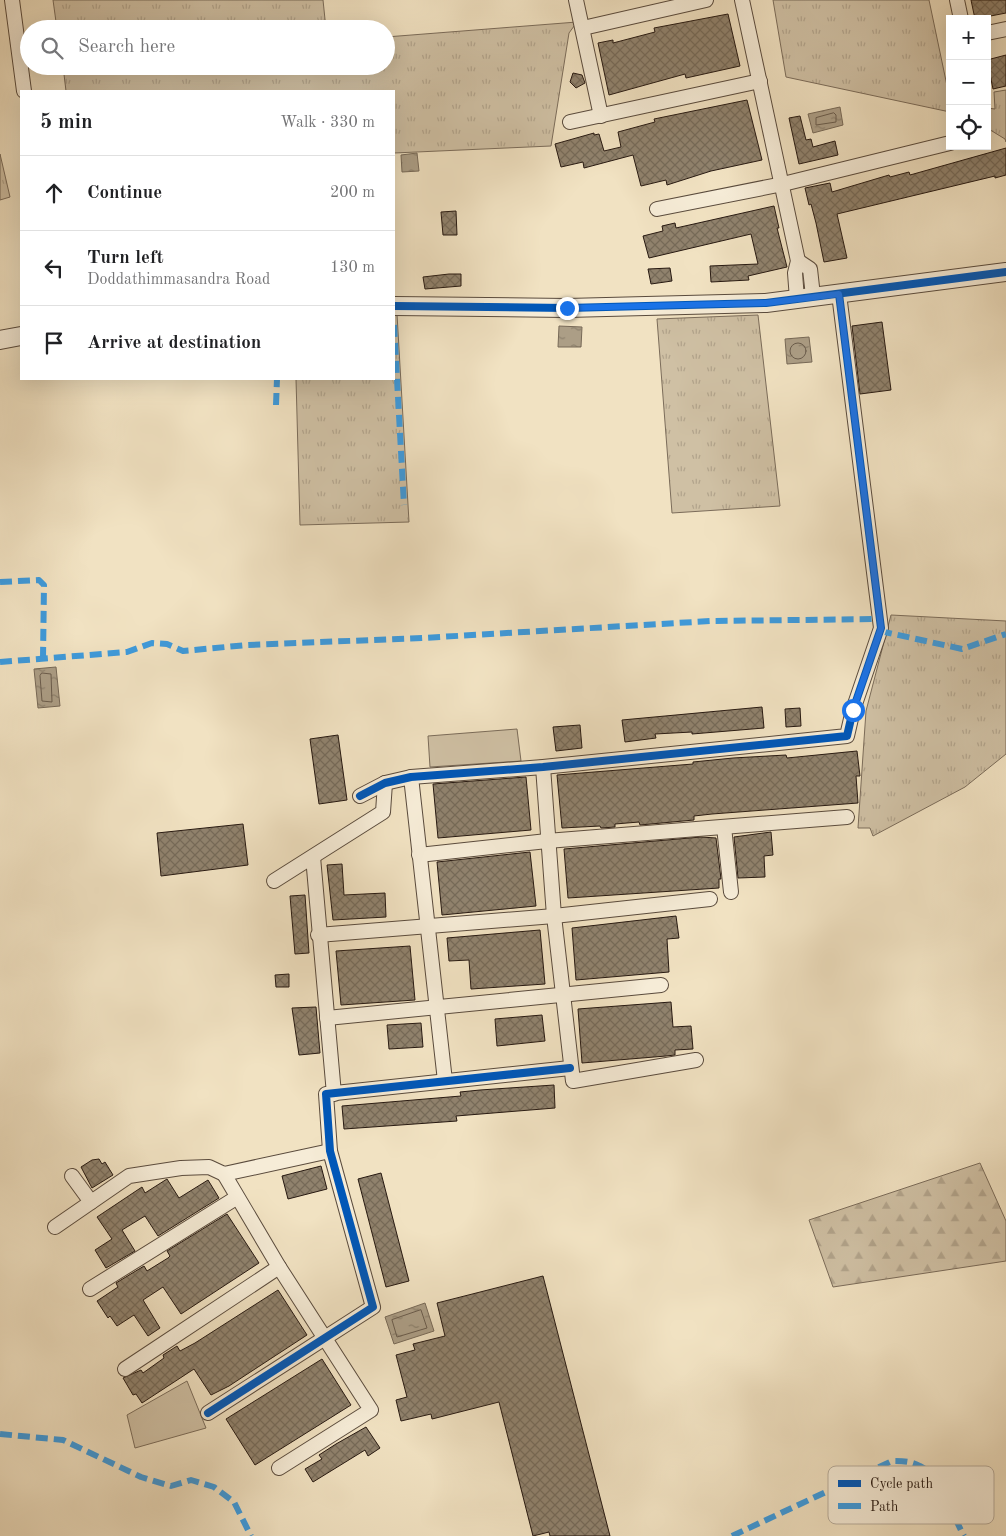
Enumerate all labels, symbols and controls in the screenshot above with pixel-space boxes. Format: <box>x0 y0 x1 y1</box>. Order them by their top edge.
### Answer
map controls <box>946 15 991 150</box>
button: + <box>946 15 991 60</box>
search box <box>20 20 395 75</box>
icon: search <box>38 34 66 62</box>
text: Search here <box>78 38 175 57</box>
button: − <box>946 60 991 105</box>
button: locate <box>946 105 991 150</box>
text: 5 min <box>40 112 93 133</box>
text: Walk · 330 m <box>280 115 375 131</box>
icon: ahead <box>40 179 68 207</box>
text: Continue <box>87 184 162 203</box>
text: 200 m <box>330 185 375 201</box>
text: Turn left <box>87 249 164 268</box>
icon: left <box>40 254 68 282</box>
text: 130 m <box>330 260 375 276</box>
text: Doddathimmasandra Road <box>87 272 270 288</box>
route end <box>556 297 579 320</box>
icon: arrive <box>40 329 68 357</box>
text: Arrive at destination <box>87 334 261 353</box>
route start <box>842 699 865 722</box>
legend <box>828 1466 994 1524</box>
text: Cycle path <box>870 1477 933 1491</box>
text: Path <box>870 1500 899 1514</box>

